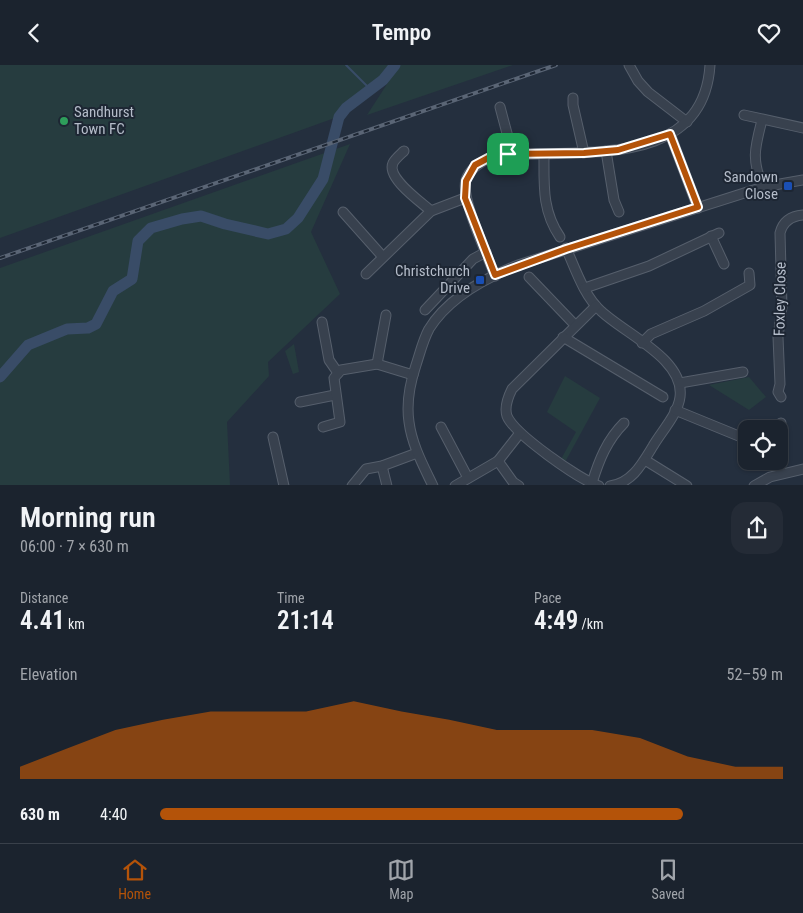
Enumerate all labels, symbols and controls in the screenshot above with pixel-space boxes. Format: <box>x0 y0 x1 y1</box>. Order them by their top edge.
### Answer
icon: back <box>20 19 48 47</box>
icon: heart <box>755 19 783 47</box>
text: Tempo <box>372 20 431 45</box>
place label: Sandhurst Town FC <box>74 103 134 138</box>
marker: Sandhurst Town FC <box>58 115 70 127</box>
pin <box>487 133 529 175</box>
icon: arrive <box>494 140 522 168</box>
place label: Sandown Close <box>724 168 778 203</box>
marker: Sandown Close <box>782 180 794 192</box>
place label: Christchurch Drive <box>395 262 470 297</box>
street label: Foxley Close <box>770 262 790 336</box>
marker: Christchurch Drive <box>474 274 486 286</box>
map controls <box>738 420 788 470</box>
button: locate <box>738 420 788 470</box>
text: Morning run <box>20 501 156 534</box>
button: share <box>731 502 783 554</box>
text: 06:00 · 7 × 630 m <box>20 537 129 556</box>
text: Distance <box>20 590 68 606</box>
text: Time <box>277 590 305 606</box>
text: Pace <box>534 590 561 606</box>
text: 4.41 <box>20 606 65 635</box>
text: 21:14 <box>277 606 334 635</box>
text: 4:49 <box>534 606 578 635</box>
text: km <box>65 616 85 632</box>
text: /km <box>578 616 604 632</box>
text: Elevation <box>20 665 78 684</box>
text: 52–59 m <box>727 665 783 684</box>
text: 630 m <box>20 805 60 824</box>
text: 4:40 <box>100 805 127 824</box>
tab: Home <box>118 856 151 902</box>
tab: Map <box>387 856 415 902</box>
tab: Saved <box>652 856 685 902</box>

